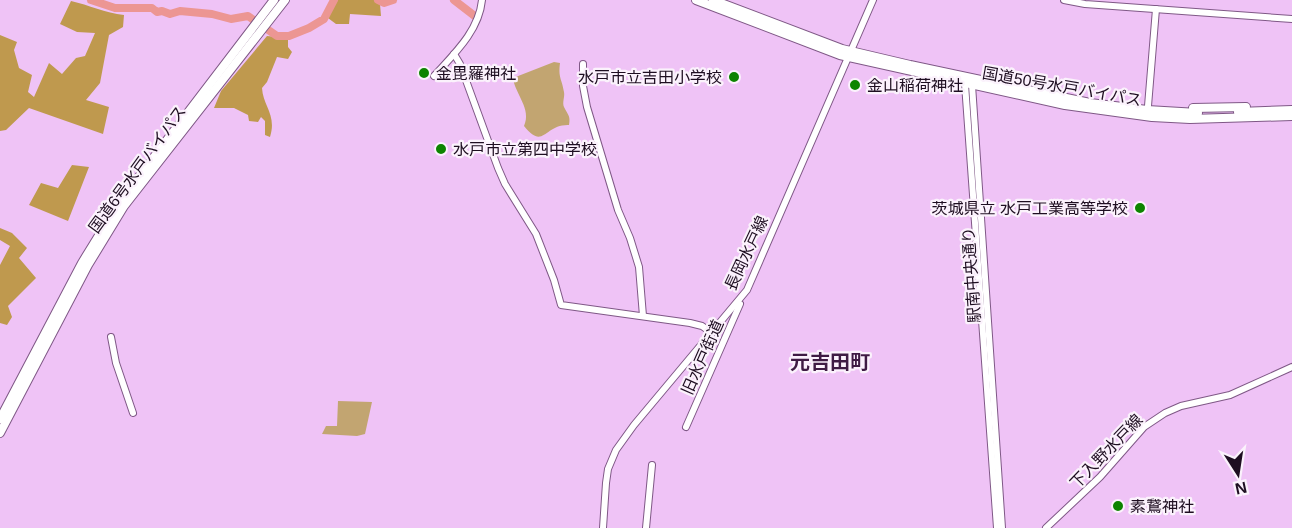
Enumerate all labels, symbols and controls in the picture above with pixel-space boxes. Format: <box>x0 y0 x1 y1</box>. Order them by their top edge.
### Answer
street label: 国道50号水戸バイパス <box>981 64 1143 109</box>
place label: 金毘羅神社 <box>436 65 516 82</box>
marker: 金毘羅神社 <box>417 66 431 80</box>
place label: 水戸市立吉田小学校 <box>578 69 722 86</box>
marker: 水戸市立吉田小学校 <box>727 70 741 84</box>
place label: 金山稲荷神社 <box>867 77 963 94</box>
marker: 金山稲荷神社 <box>848 78 862 92</box>
street label: 国道6号水戸バイパス <box>86 103 189 236</box>
place label: 水戸市立第四中学校 <box>453 141 597 158</box>
marker: 水戸市立第四中学校 <box>434 142 448 156</box>
place label: 茨城県立 水戸工業高等学校 <box>932 200 1128 217</box>
marker: 茨城県立 水戸工業高等学校 <box>1133 201 1147 215</box>
street label: 長岡水戸線 <box>722 213 771 293</box>
street label: 駅南中央通り <box>960 226 983 323</box>
street label: 旧水戸街道 <box>678 317 726 397</box>
district label: 元吉田町 <box>790 351 870 373</box>
street label: 下入野水戸線 <box>1067 411 1146 492</box>
north arrow <box>1208 444 1268 504</box>
text: N <box>1234 479 1248 498</box>
place label: 素鵞神社 <box>1130 498 1194 515</box>
marker: 素鵞神社 <box>1111 499 1125 513</box>

